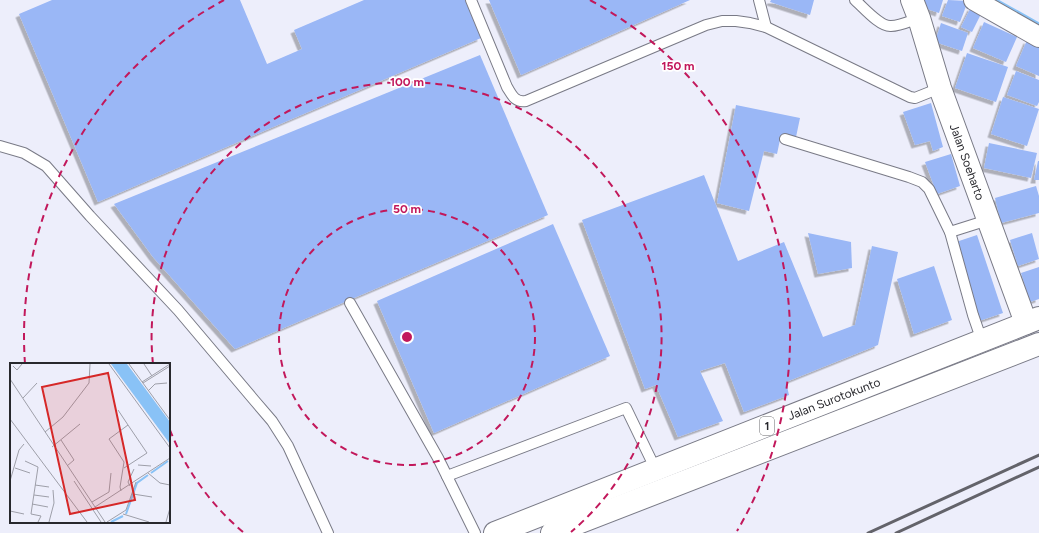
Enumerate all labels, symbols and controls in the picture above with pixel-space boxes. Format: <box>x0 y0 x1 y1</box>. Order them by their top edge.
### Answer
text: 150 m <box>661 59 695 73</box>
text: 100 m <box>390 75 424 89</box>
street label: Jalan Soeharto <box>947 122 987 202</box>
text: 50 m <box>393 202 421 216</box>
centre of rings <box>400 330 414 344</box>
inset map <box>10 363 170 523</box>
street label: Jalan Surotokunto <box>786 375 882 423</box>
road number: 1 <box>760 417 774 435</box>

